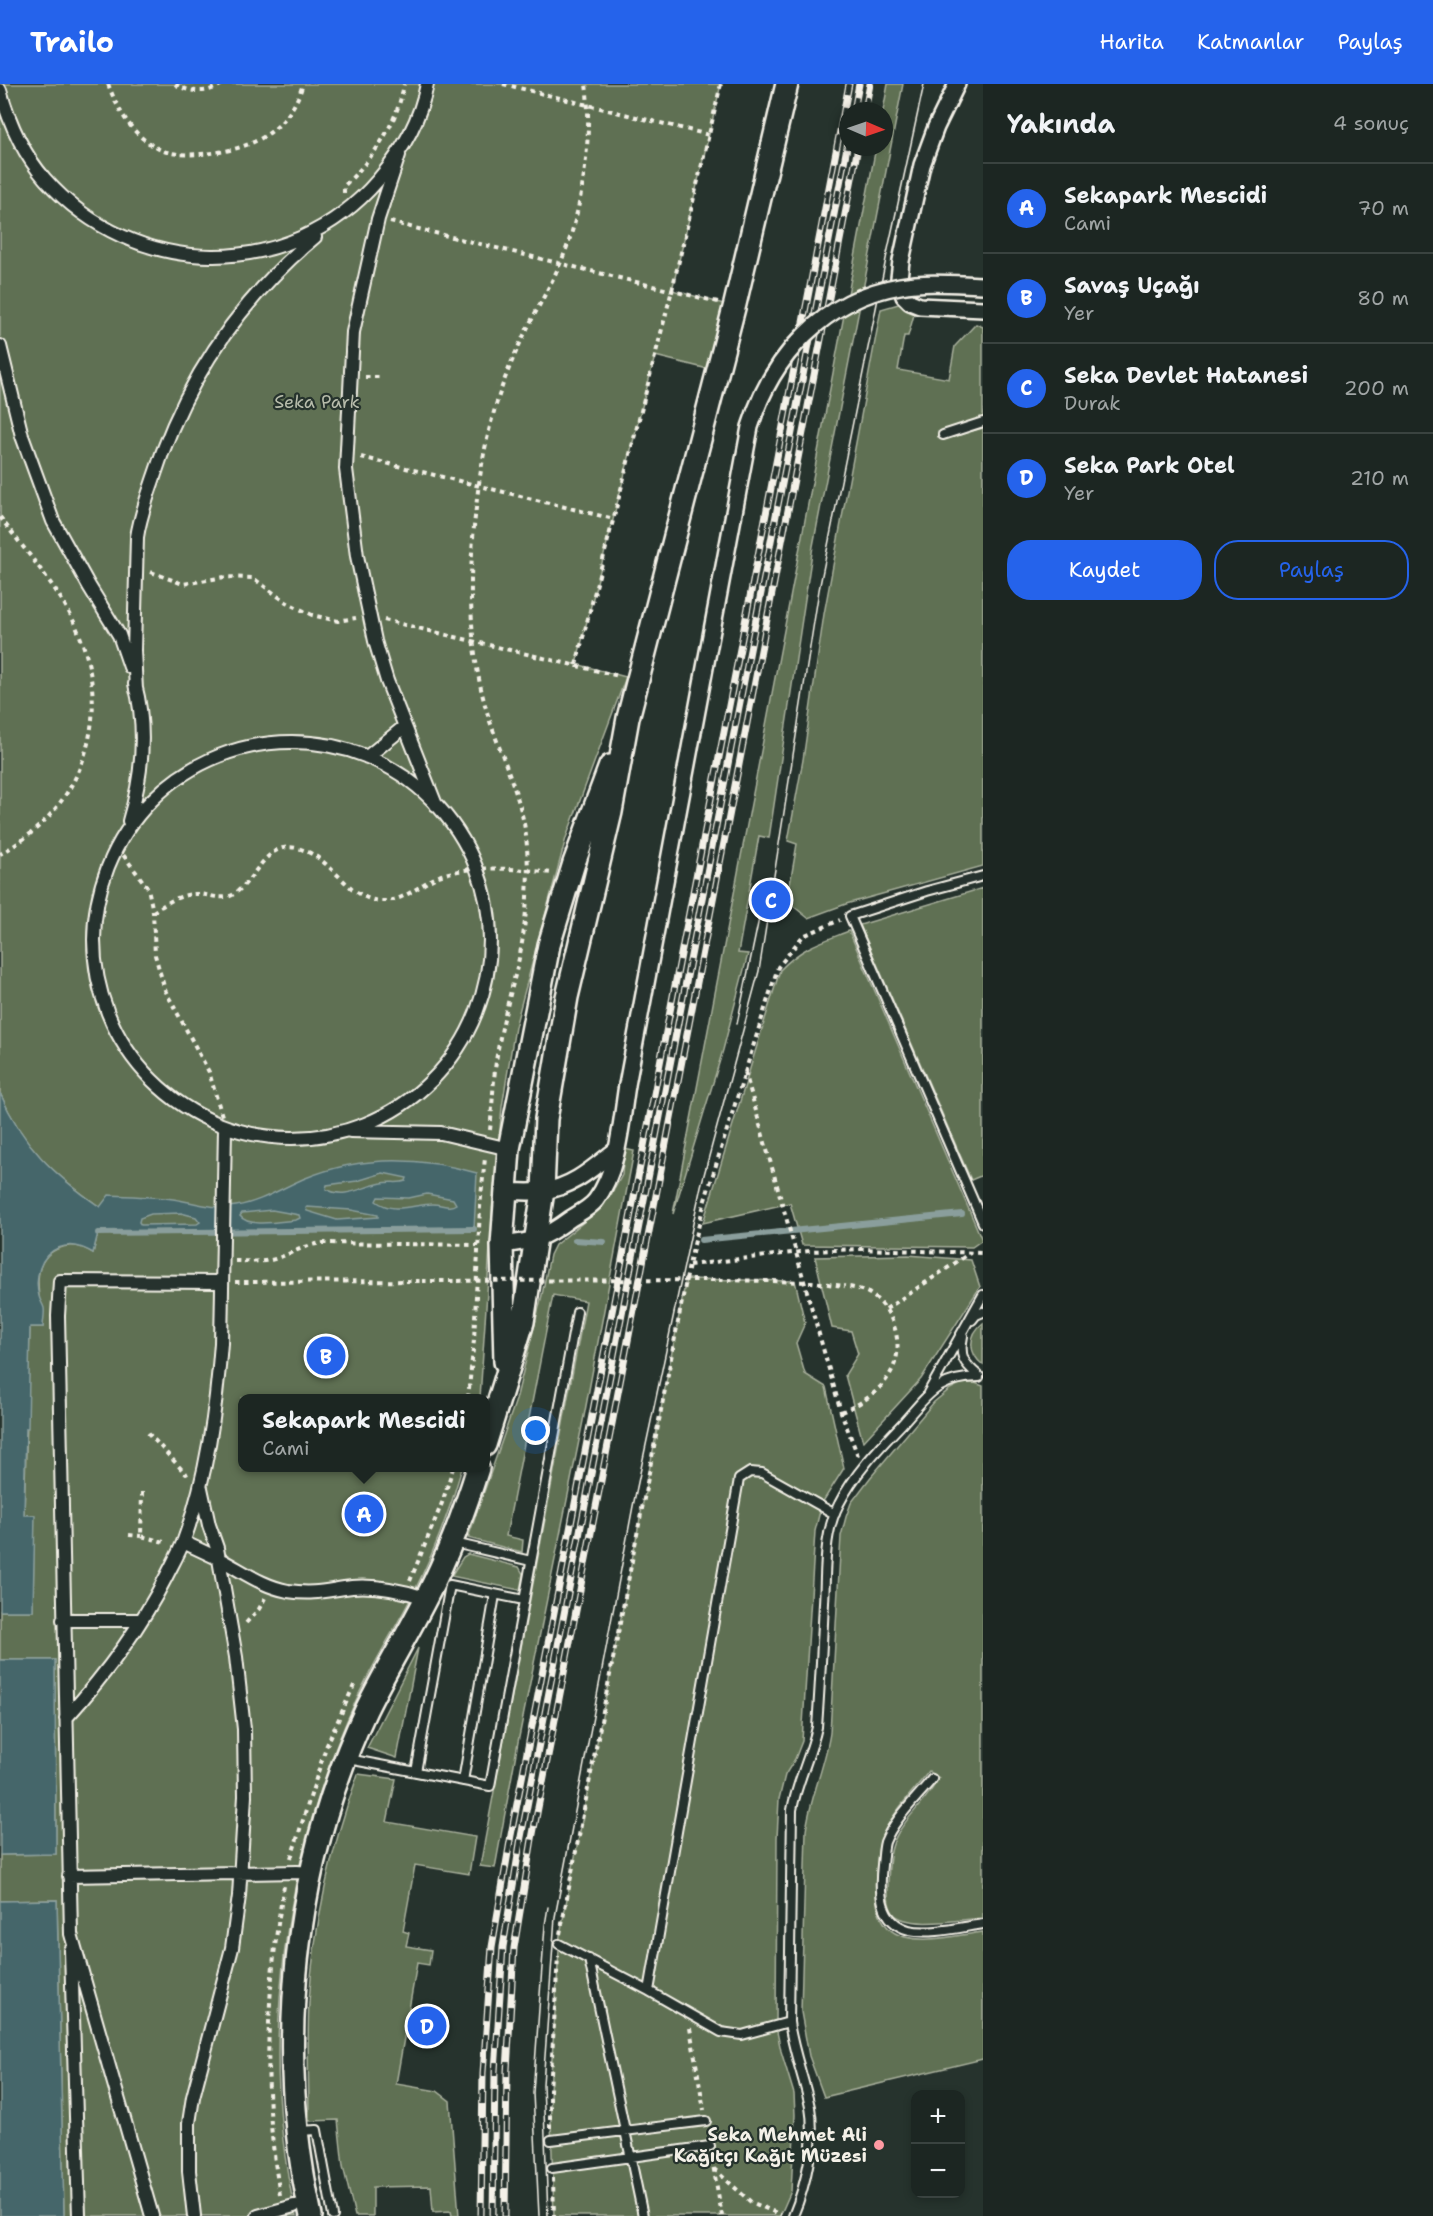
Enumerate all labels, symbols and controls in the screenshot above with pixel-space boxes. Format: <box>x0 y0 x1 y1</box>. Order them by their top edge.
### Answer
text: Trailo <box>30 23 114 61</box>
text: Harita <box>1099 28 1164 56</box>
text: Katmanlar <box>1197 28 1304 56</box>
text: Paylaş <box>1337 28 1403 56</box>
north arrow <box>839 102 893 156</box>
text: Yakında <box>1007 106 1115 141</box>
text: 4 sonuç <box>1333 110 1409 136</box>
text: Sekapark Mescidi <box>1064 181 1267 210</box>
text: A <box>1019 195 1034 221</box>
text: 70 m <box>1357 195 1409 221</box>
text: Cami <box>1064 210 1111 236</box>
text: Savaş Uçağı <box>1064 271 1200 300</box>
text: B <box>1020 285 1033 311</box>
text: 80 m <box>1357 285 1409 311</box>
text: Yer <box>1064 300 1094 326</box>
text: Seka Devlet Hatanesi <box>1064 361 1308 390</box>
text: C <box>1020 375 1033 401</box>
text: 200 m <box>1344 375 1409 401</box>
park label: Seka Park <box>274 390 360 414</box>
text: Durak <box>1064 390 1121 416</box>
text: Seka Park Otel <box>1064 451 1235 480</box>
text: D <box>1019 465 1034 491</box>
text: 210 m <box>1350 465 1409 491</box>
text: Yer <box>1064 480 1094 506</box>
button: Kaydet <box>1007 540 1202 600</box>
button: Paylaş <box>1214 540 1409 600</box>
pin: C <box>752 878 790 922</box>
pin: B <box>306 1334 346 1378</box>
popup <box>238 1394 490 1472</box>
text: Sekapark Mescidi <box>262 1406 466 1435</box>
your location <box>521 1416 550 1445</box>
text: Cami <box>262 1435 310 1461</box>
pin: A <box>344 1492 384 1536</box>
pin: D <box>408 2004 446 2048</box>
map controls <box>911 2090 965 2198</box>
button: + <box>911 2090 965 2144</box>
place label: Seka Mehmet Ali Kağıtçı Kağıt Müzesi <box>674 2123 867 2168</box>
marker: Seka Mehmet Ali Kağıtçı Kağıt Müzesi <box>872 2138 886 2152</box>
button: − <box>911 2144 965 2198</box>

